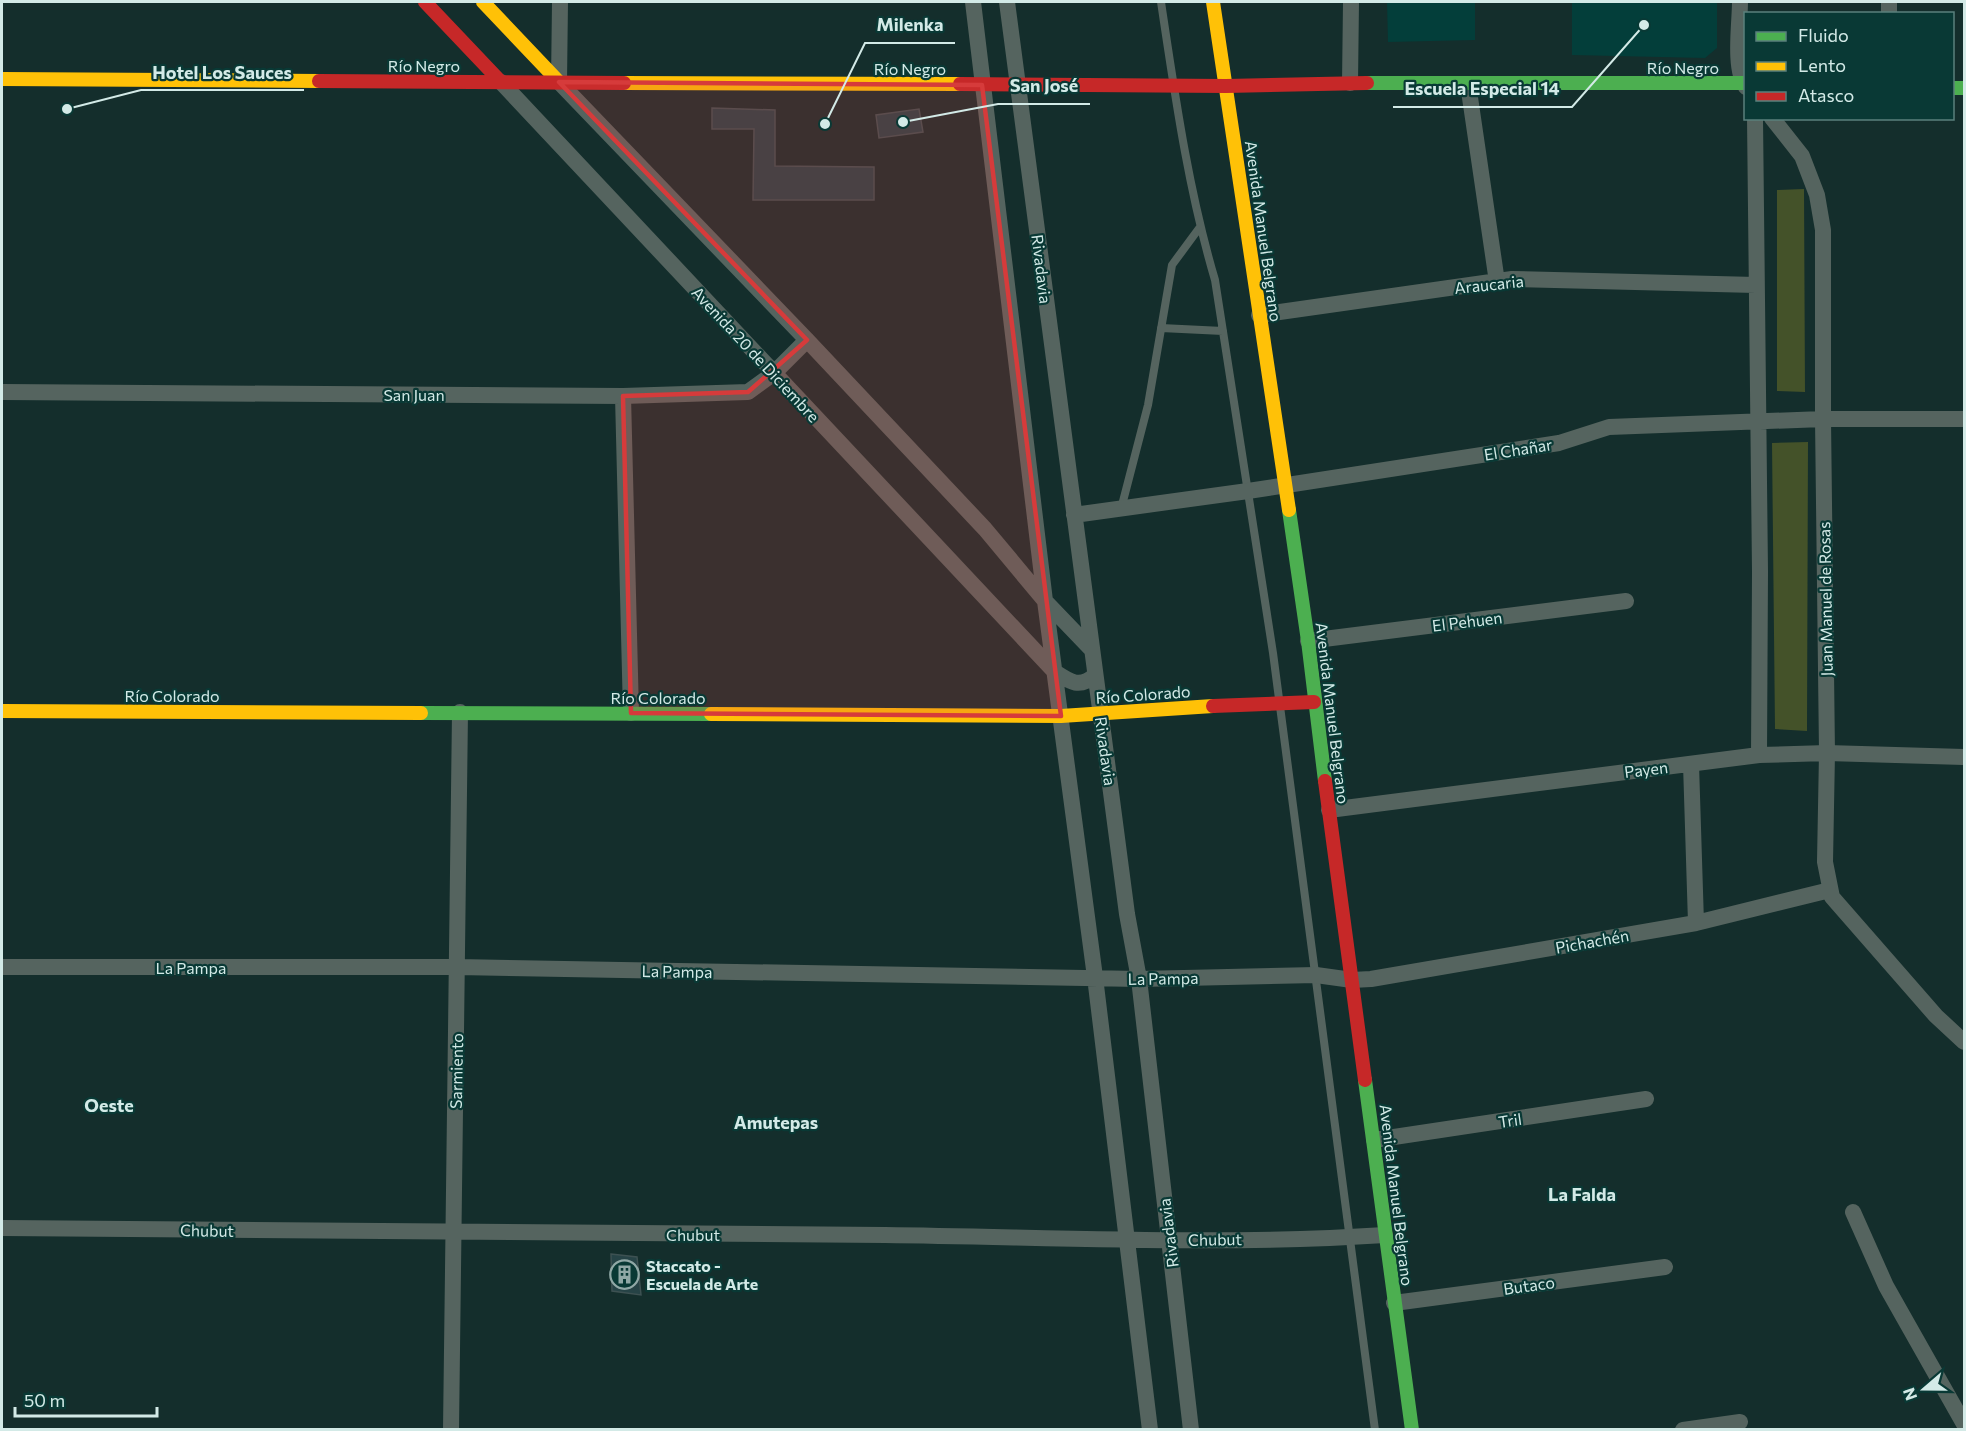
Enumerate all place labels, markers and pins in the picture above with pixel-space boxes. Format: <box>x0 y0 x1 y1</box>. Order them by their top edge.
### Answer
callout: Milenka <box>865 7 955 43</box>
callout: Hotel Los Sauces <box>141 54 304 90</box>
callout: San José <box>998 68 1090 104</box>
callout: Escuela Especial 14 <box>1393 71 1572 107</box>
place label: Staccato - Escuela de Arte <box>646 1256 758 1293</box>
building icon: Staccato - Escuela de Arte <box>609 1258 641 1290</box>

